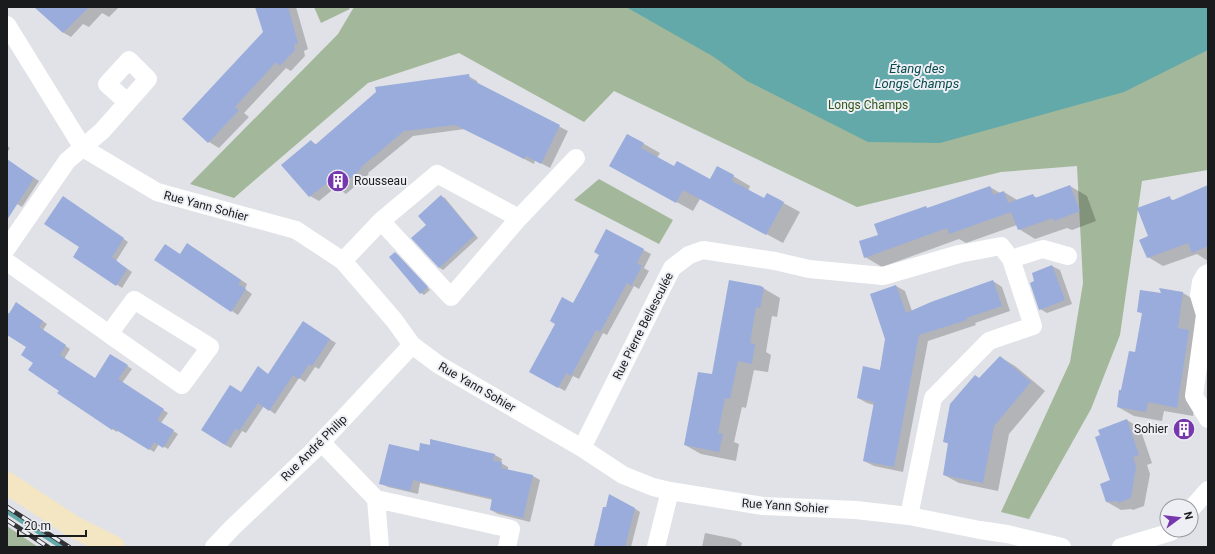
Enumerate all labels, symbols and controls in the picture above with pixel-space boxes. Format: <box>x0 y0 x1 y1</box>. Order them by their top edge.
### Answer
water label: Étang des Longs Champs <box>875 61 960 91</box>
park label: Longs Champs <box>828 98 908 112</box>
building icon: Rousseau <box>325 168 351 194</box>
place label: Rousseau <box>354 174 407 188</box>
street label: Rue Yann Sohier <box>162 188 250 224</box>
street label: Rue Pierre Bellesculée <box>610 270 676 382</box>
street label: Rue Yann Sohier <box>436 359 518 415</box>
street label: Rue André Philip <box>278 412 350 484</box>
building icon: Sohier <box>1171 416 1197 442</box>
place label: Sohier <box>1134 422 1168 436</box>
street label: Rue Yann Sohier <box>741 496 829 516</box>
north arrow <box>1159 498 1199 538</box>
text: N <box>1181 510 1196 521</box>
scale bar <box>18 512 86 538</box>
text: 20 m <box>24 519 51 533</box>

